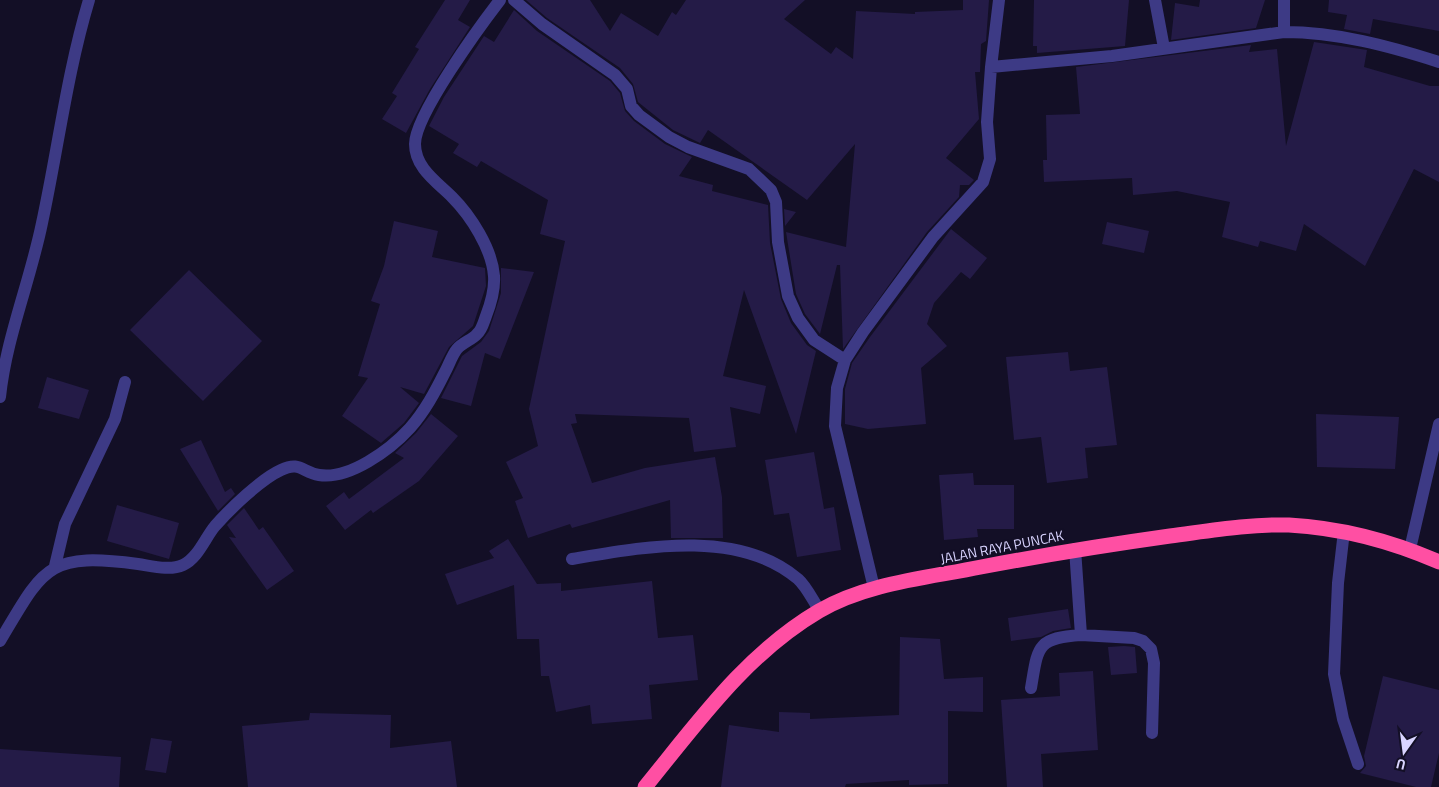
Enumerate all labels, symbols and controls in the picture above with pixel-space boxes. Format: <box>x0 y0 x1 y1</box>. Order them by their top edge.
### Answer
street label: JALAN RAYA PUNCAK <box>938 524 1065 569</box>
north arrow <box>1379 727 1429 777</box>
text: U <box>1394 754 1408 776</box>

